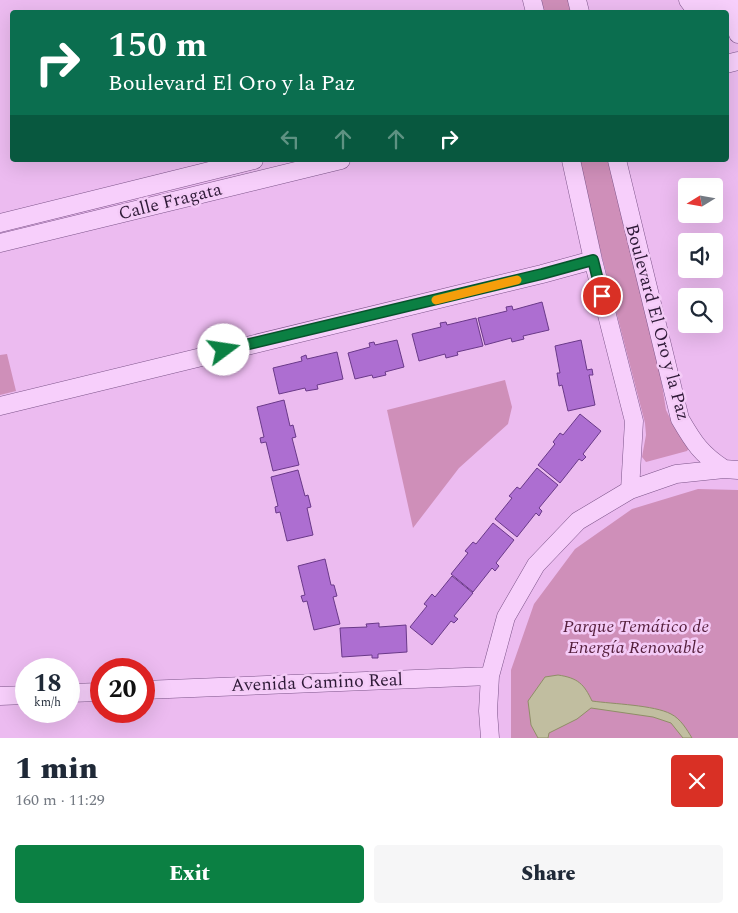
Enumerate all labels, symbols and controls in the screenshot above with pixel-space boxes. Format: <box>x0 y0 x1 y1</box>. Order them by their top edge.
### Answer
text: 150 m <box>108 19 207 72</box>
icon: right <box>25 30 90 95</box>
text: Boulevard El Oro y la Paz <box>108 67 356 100</box>
icon: left <box>276 125 304 153</box>
icon: ahead <box>329 125 357 153</box>
icon: ahead <box>382 125 410 153</box>
icon: right <box>435 125 463 153</box>
street label: Calle Fragata <box>116 176 225 227</box>
north arrow <box>678 178 722 222</box>
map controls <box>678 178 723 333</box>
street label: Boulevard El Oro y la Paz <box>618 221 697 423</box>
button: sound <box>678 233 723 278</box>
pin <box>581 275 623 317</box>
icon: arrive <box>588 282 616 310</box>
button: search <box>678 288 723 333</box>
position arrow <box>197 323 249 375</box>
park label: Parque Temático de Energía Renovable <box>563 613 709 661</box>
speed limit sign: 20 <box>90 658 155 723</box>
text: 18 <box>33 665 62 703</box>
street label: Avenida Camino Real <box>231 666 403 699</box>
text: km/h <box>34 693 61 712</box>
text: 1 min <box>15 746 98 792</box>
button: close <box>671 755 723 807</box>
text: 160 m · 11:29 <box>15 788 105 812</box>
button: Exit <box>15 845 364 903</box>
button: Share <box>374 845 723 903</box>

